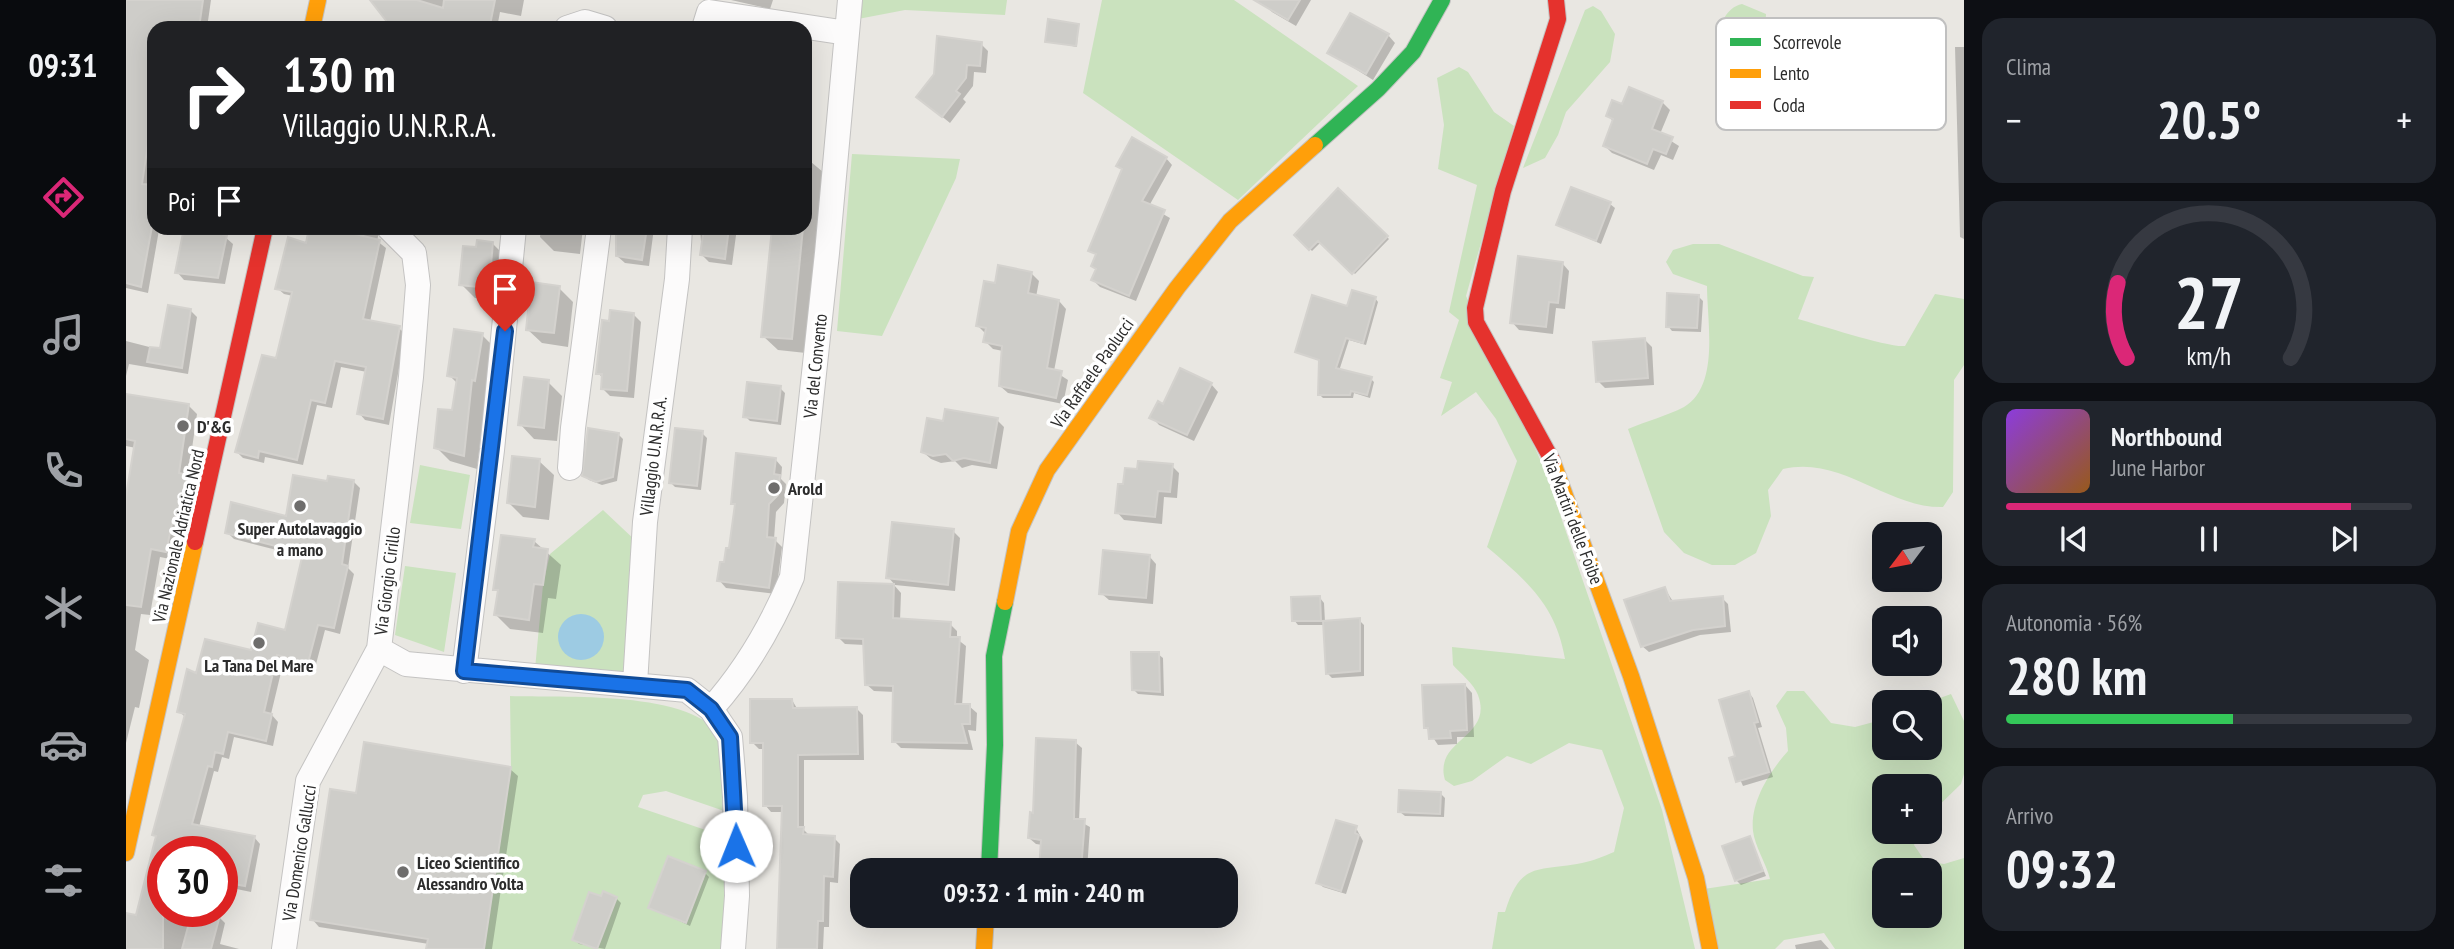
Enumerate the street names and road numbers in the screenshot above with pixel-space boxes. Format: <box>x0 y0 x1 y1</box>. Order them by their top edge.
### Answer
street label: Via del Convento <box>798 312 832 420</box>
street label: Via Raffaele Paolucci <box>1045 313 1139 433</box>
street label: Villaggio U.N.R.R.A. <box>634 395 672 518</box>
street label: Via Nazionale Adriatica Nord <box>147 447 209 626</box>
street label: Via Martiri delle Foibe <box>1537 450 1608 588</box>
street label: Via Giorgio Cirillo <box>369 525 405 638</box>
street label: Via Domenico Gallucci <box>277 783 321 924</box>

